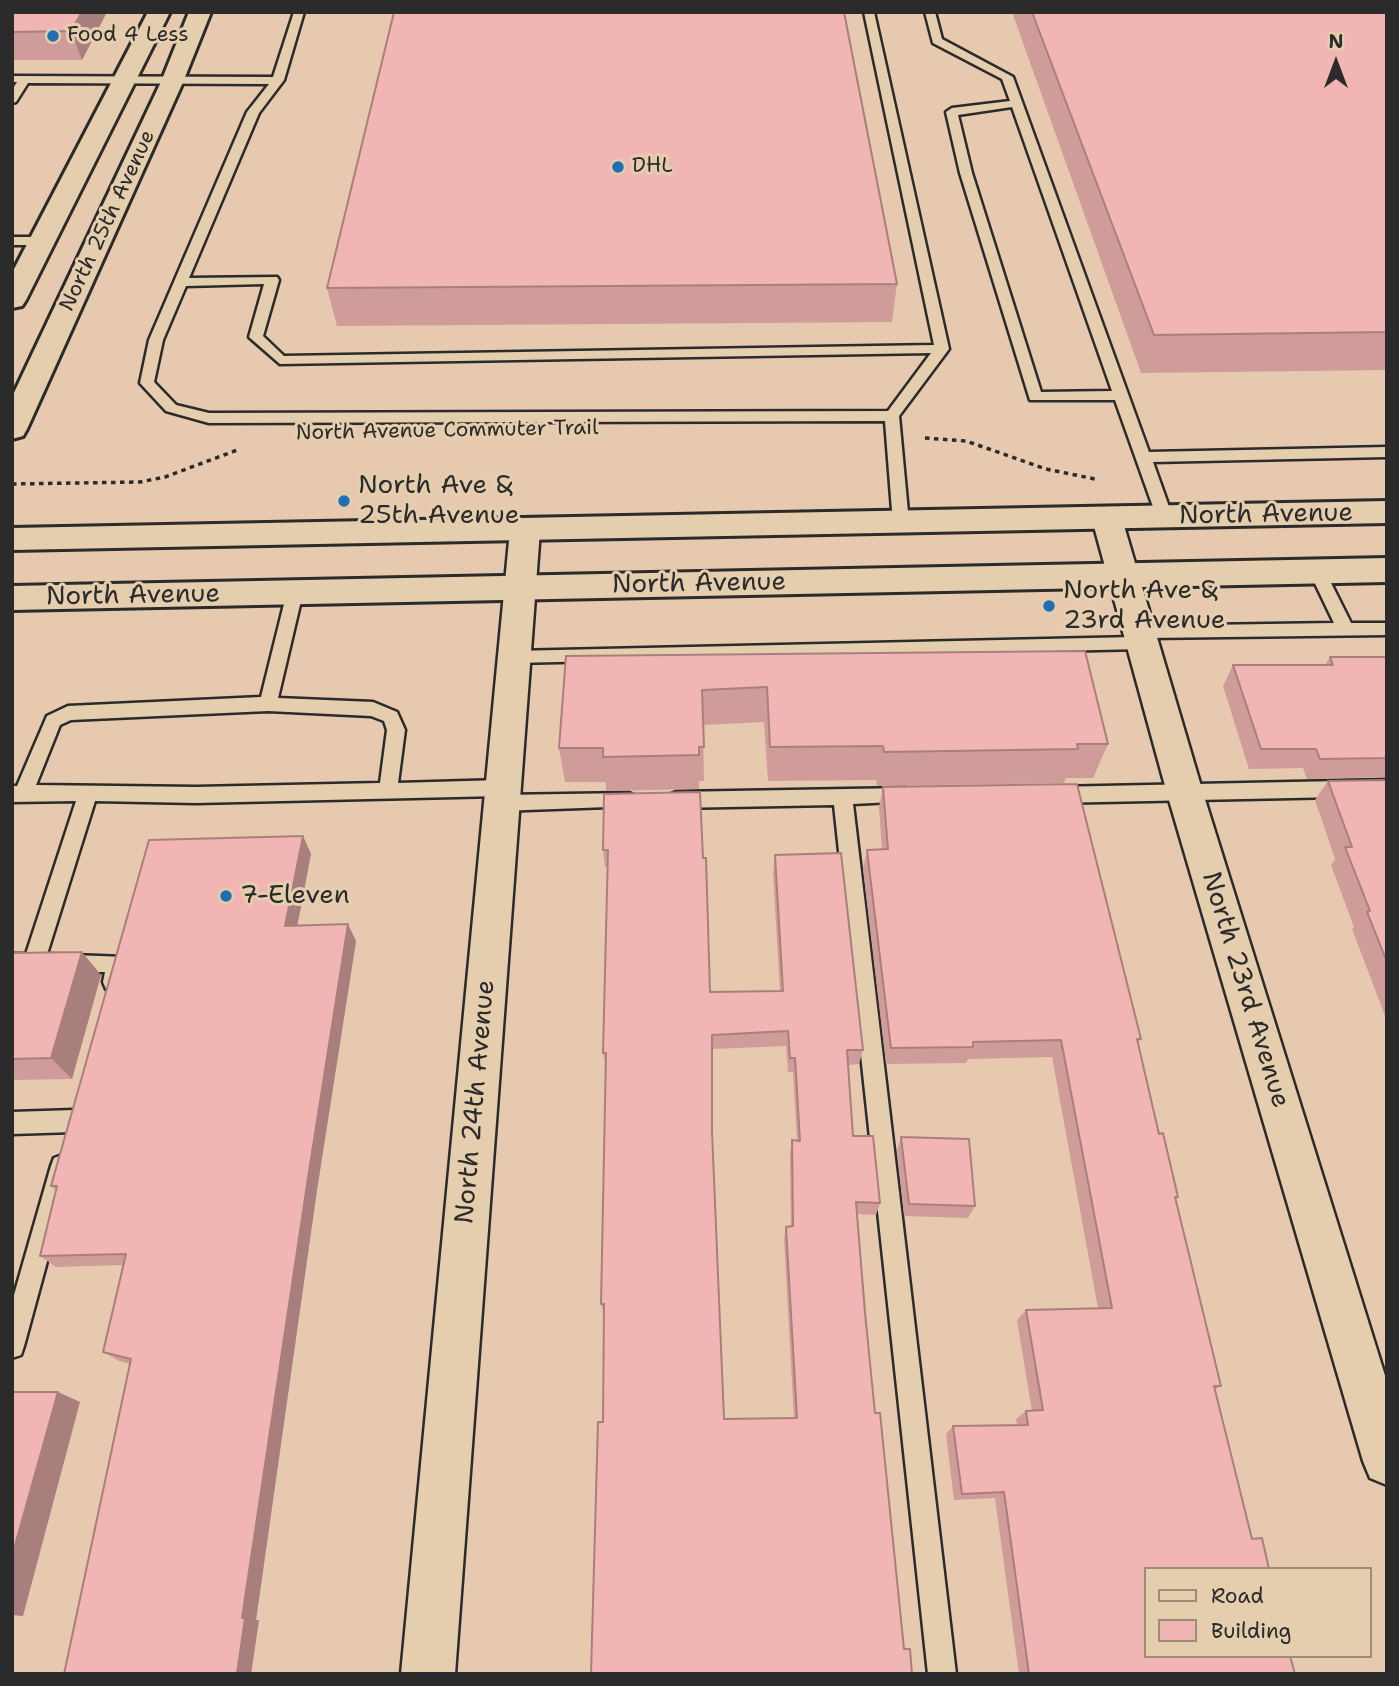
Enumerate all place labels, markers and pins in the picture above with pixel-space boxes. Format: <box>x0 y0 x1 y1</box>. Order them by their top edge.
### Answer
place label: Food 4 Less <box>67 23 189 49</box>
marker: Food 4 Less <box>45 28 61 44</box>
place label: DHL <box>632 154 673 180</box>
marker: DHL <box>610 159 626 175</box>
place label: North Ave & 25th Avenue <box>358 470 519 532</box>
marker: North Ave & 25th Avenue <box>336 493 352 509</box>
place label: North Ave & 23rd Avenue <box>1063 575 1226 636</box>
marker: North Ave & 23rd Avenue <box>1041 598 1057 614</box>
place label: 7-Eleven <box>240 880 350 912</box>
marker: 7-Eleven <box>218 888 234 904</box>

